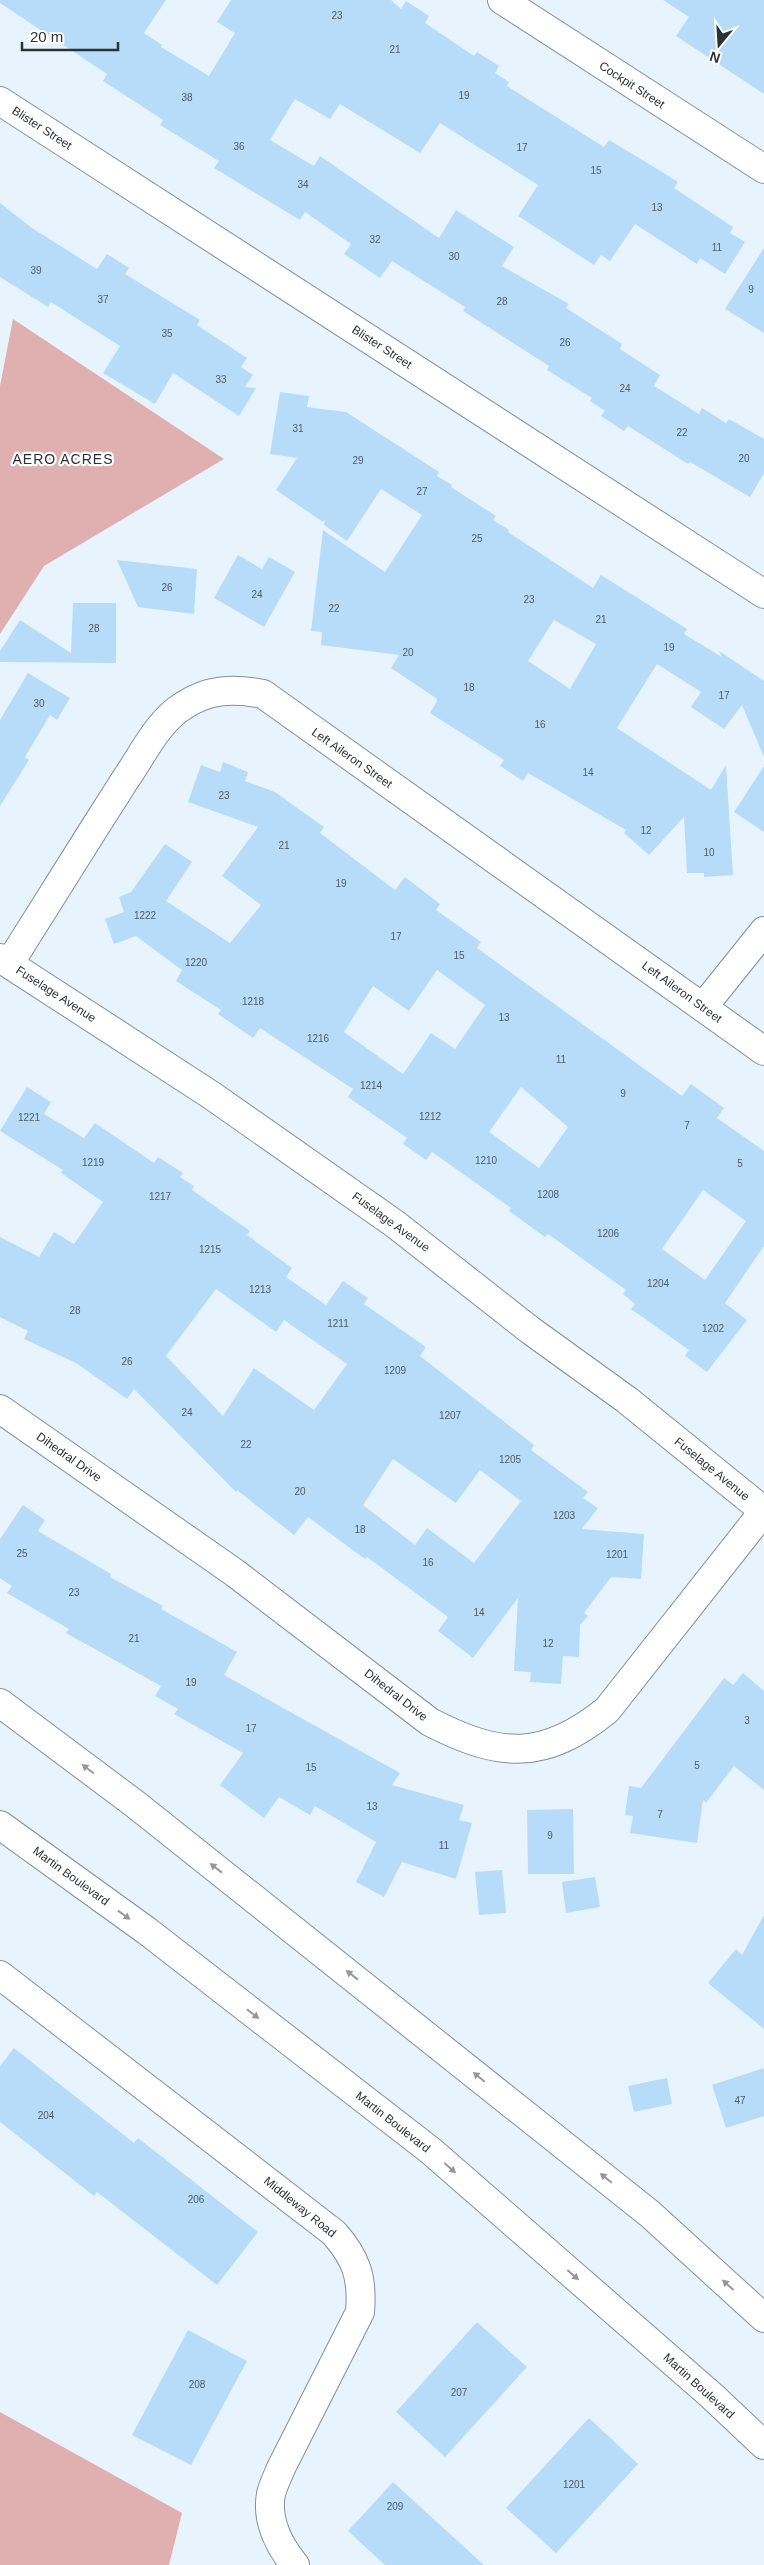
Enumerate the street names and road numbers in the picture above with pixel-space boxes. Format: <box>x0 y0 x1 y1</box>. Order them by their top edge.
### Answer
street label: Cockpit Street <box>597 59 668 112</box>
street label: Blister Street <box>9 103 75 153</box>
street label: Blister Street <box>349 322 415 372</box>
street label: Left Aileron Street <box>309 725 396 791</box>
street label: Left Aileron Street <box>639 958 725 1026</box>
street label: Fuselage Avenue <box>13 963 99 1025</box>
street label: Fuselage Avenue <box>349 1189 433 1255</box>
street label: Dihedral Drive <box>34 1429 104 1485</box>
street label: Fuselage Avenue <box>672 1434 753 1504</box>
street label: Dihedral Drive <box>362 1666 431 1724</box>
street label: Martin Boulevard <box>30 1844 112 1908</box>
street label: Martin Boulevard <box>353 2089 433 2155</box>
street label: Middleway Road <box>261 2174 339 2240</box>
street label: Martin Boulevard <box>661 2350 737 2422</box>

